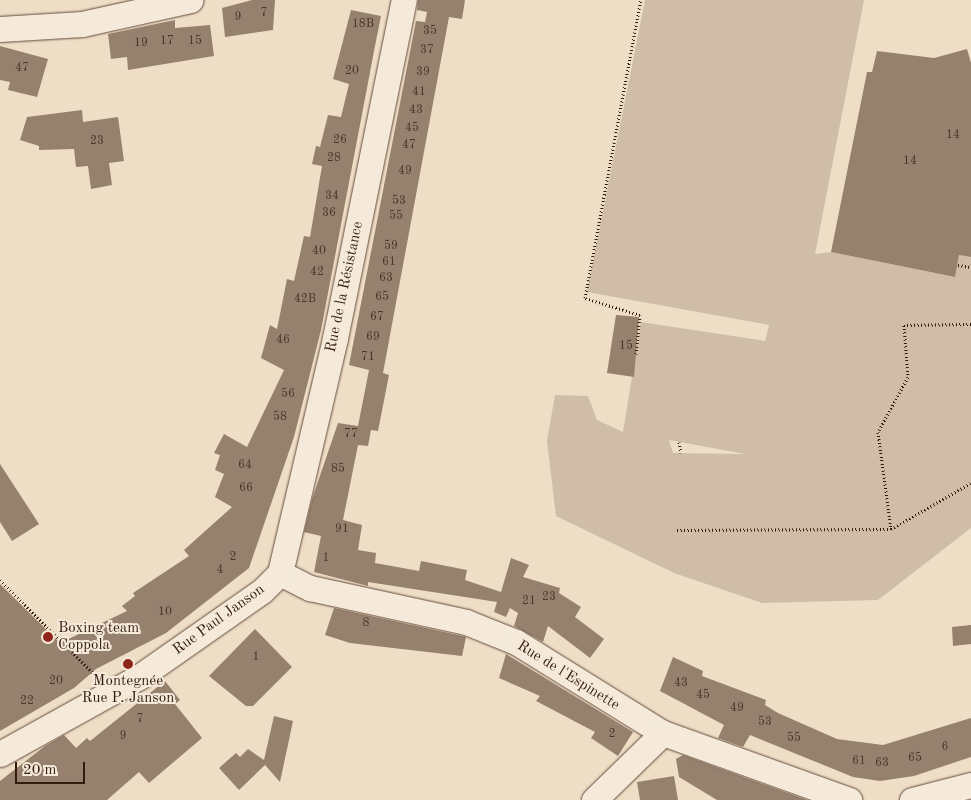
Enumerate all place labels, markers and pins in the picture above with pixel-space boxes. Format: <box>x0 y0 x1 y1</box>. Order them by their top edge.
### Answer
place label: Boxing team Coppola <box>58 619 139 654</box>
marker: Boxing team Coppola <box>42 631 54 643</box>
marker: Montegnée Rue P. Janson <box>122 658 134 670</box>
place label: Montegnée Rue P. Janson <box>82 672 174 707</box>

